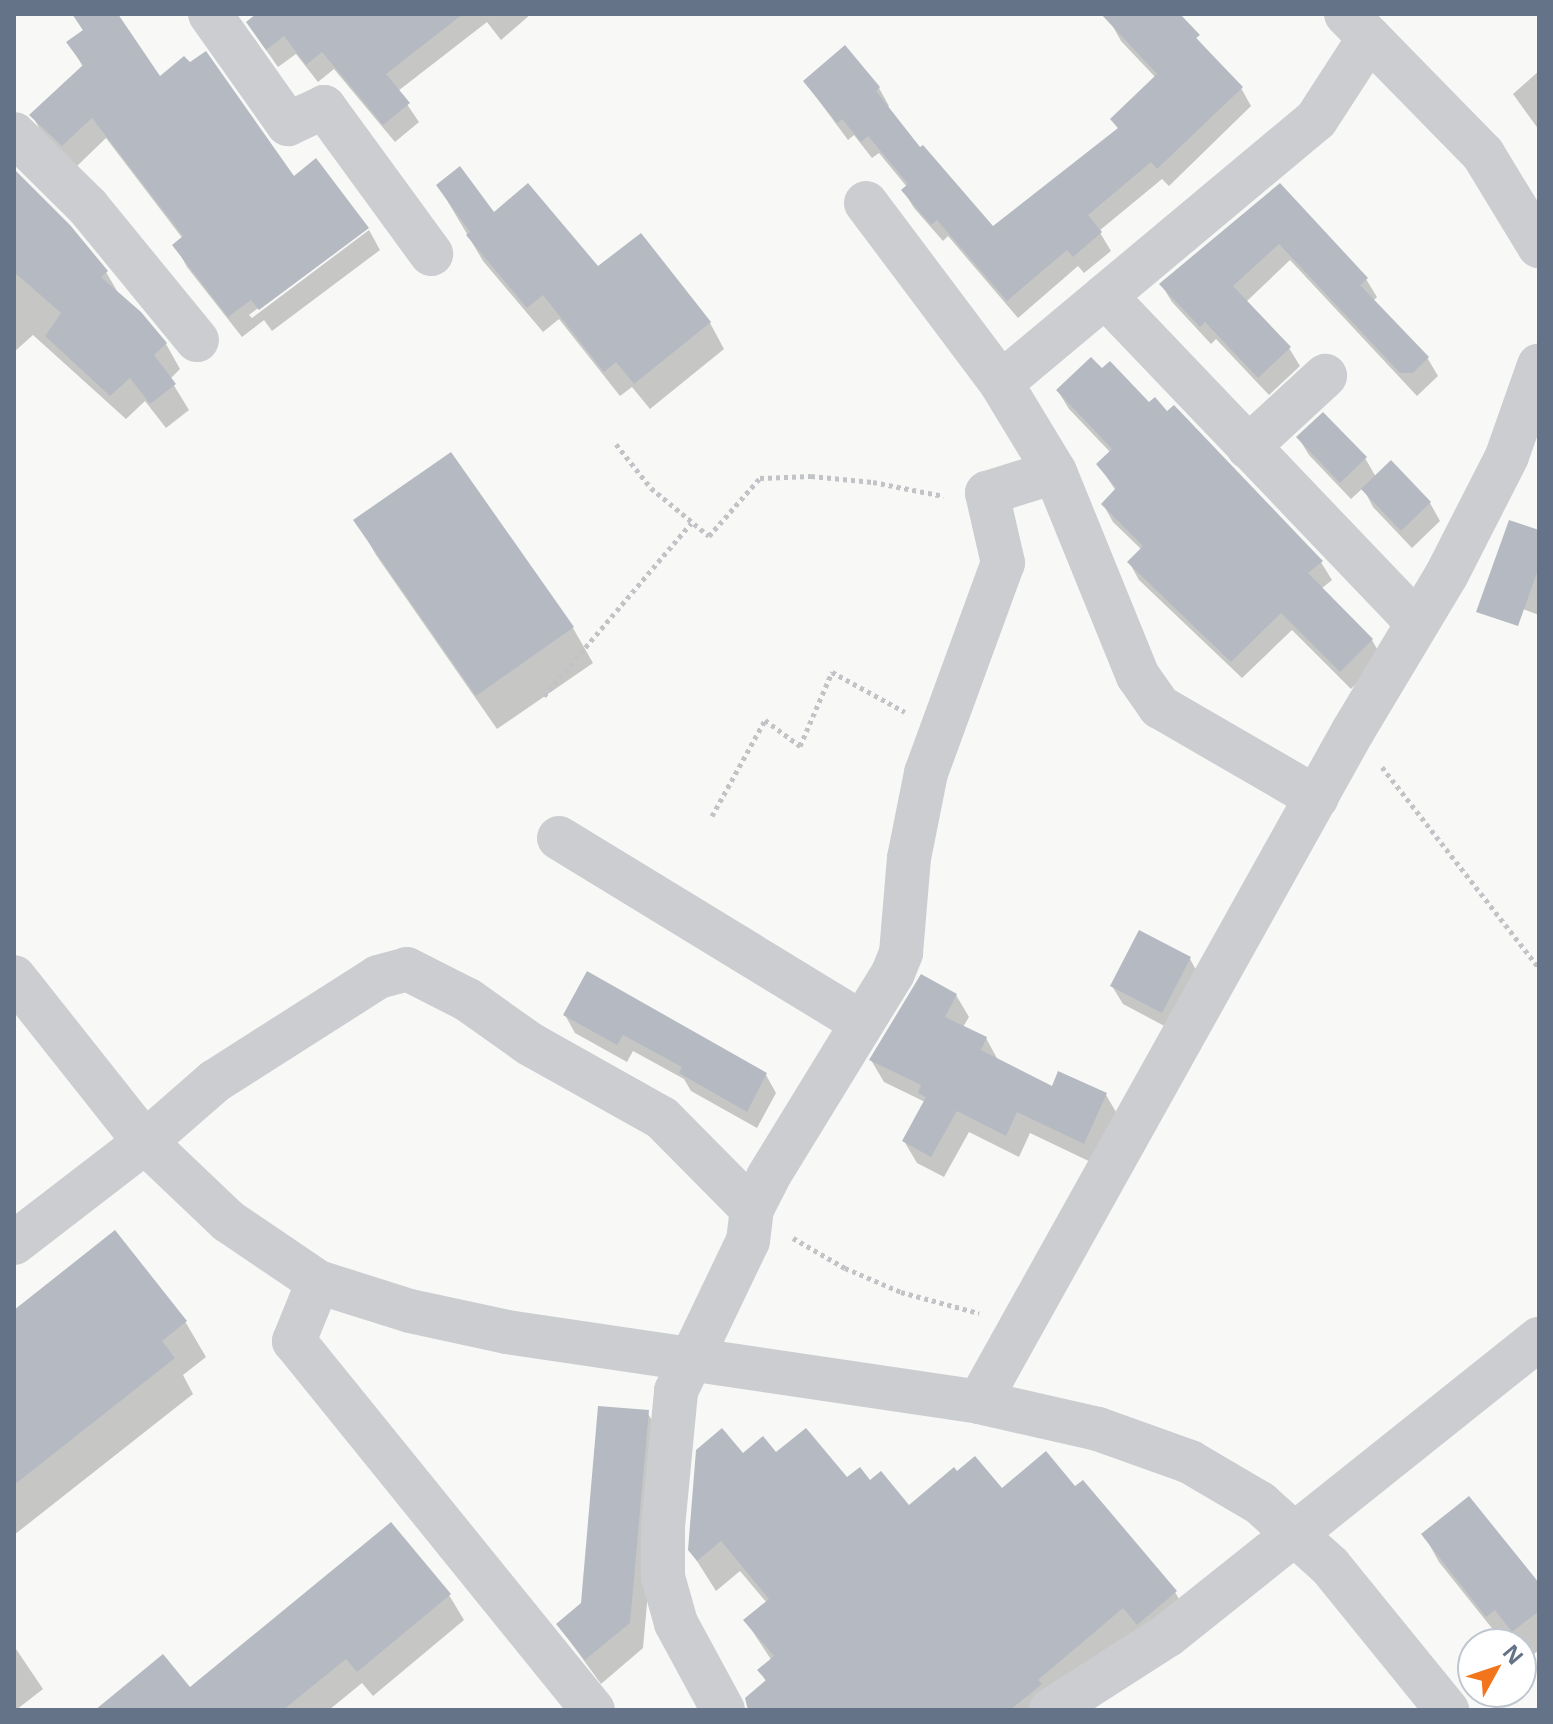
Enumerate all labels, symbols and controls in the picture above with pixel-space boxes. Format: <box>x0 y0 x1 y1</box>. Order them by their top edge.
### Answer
north arrow <box>1457 1628 1537 1708</box>
text: N <box>1497 1637 1531 1670</box>

